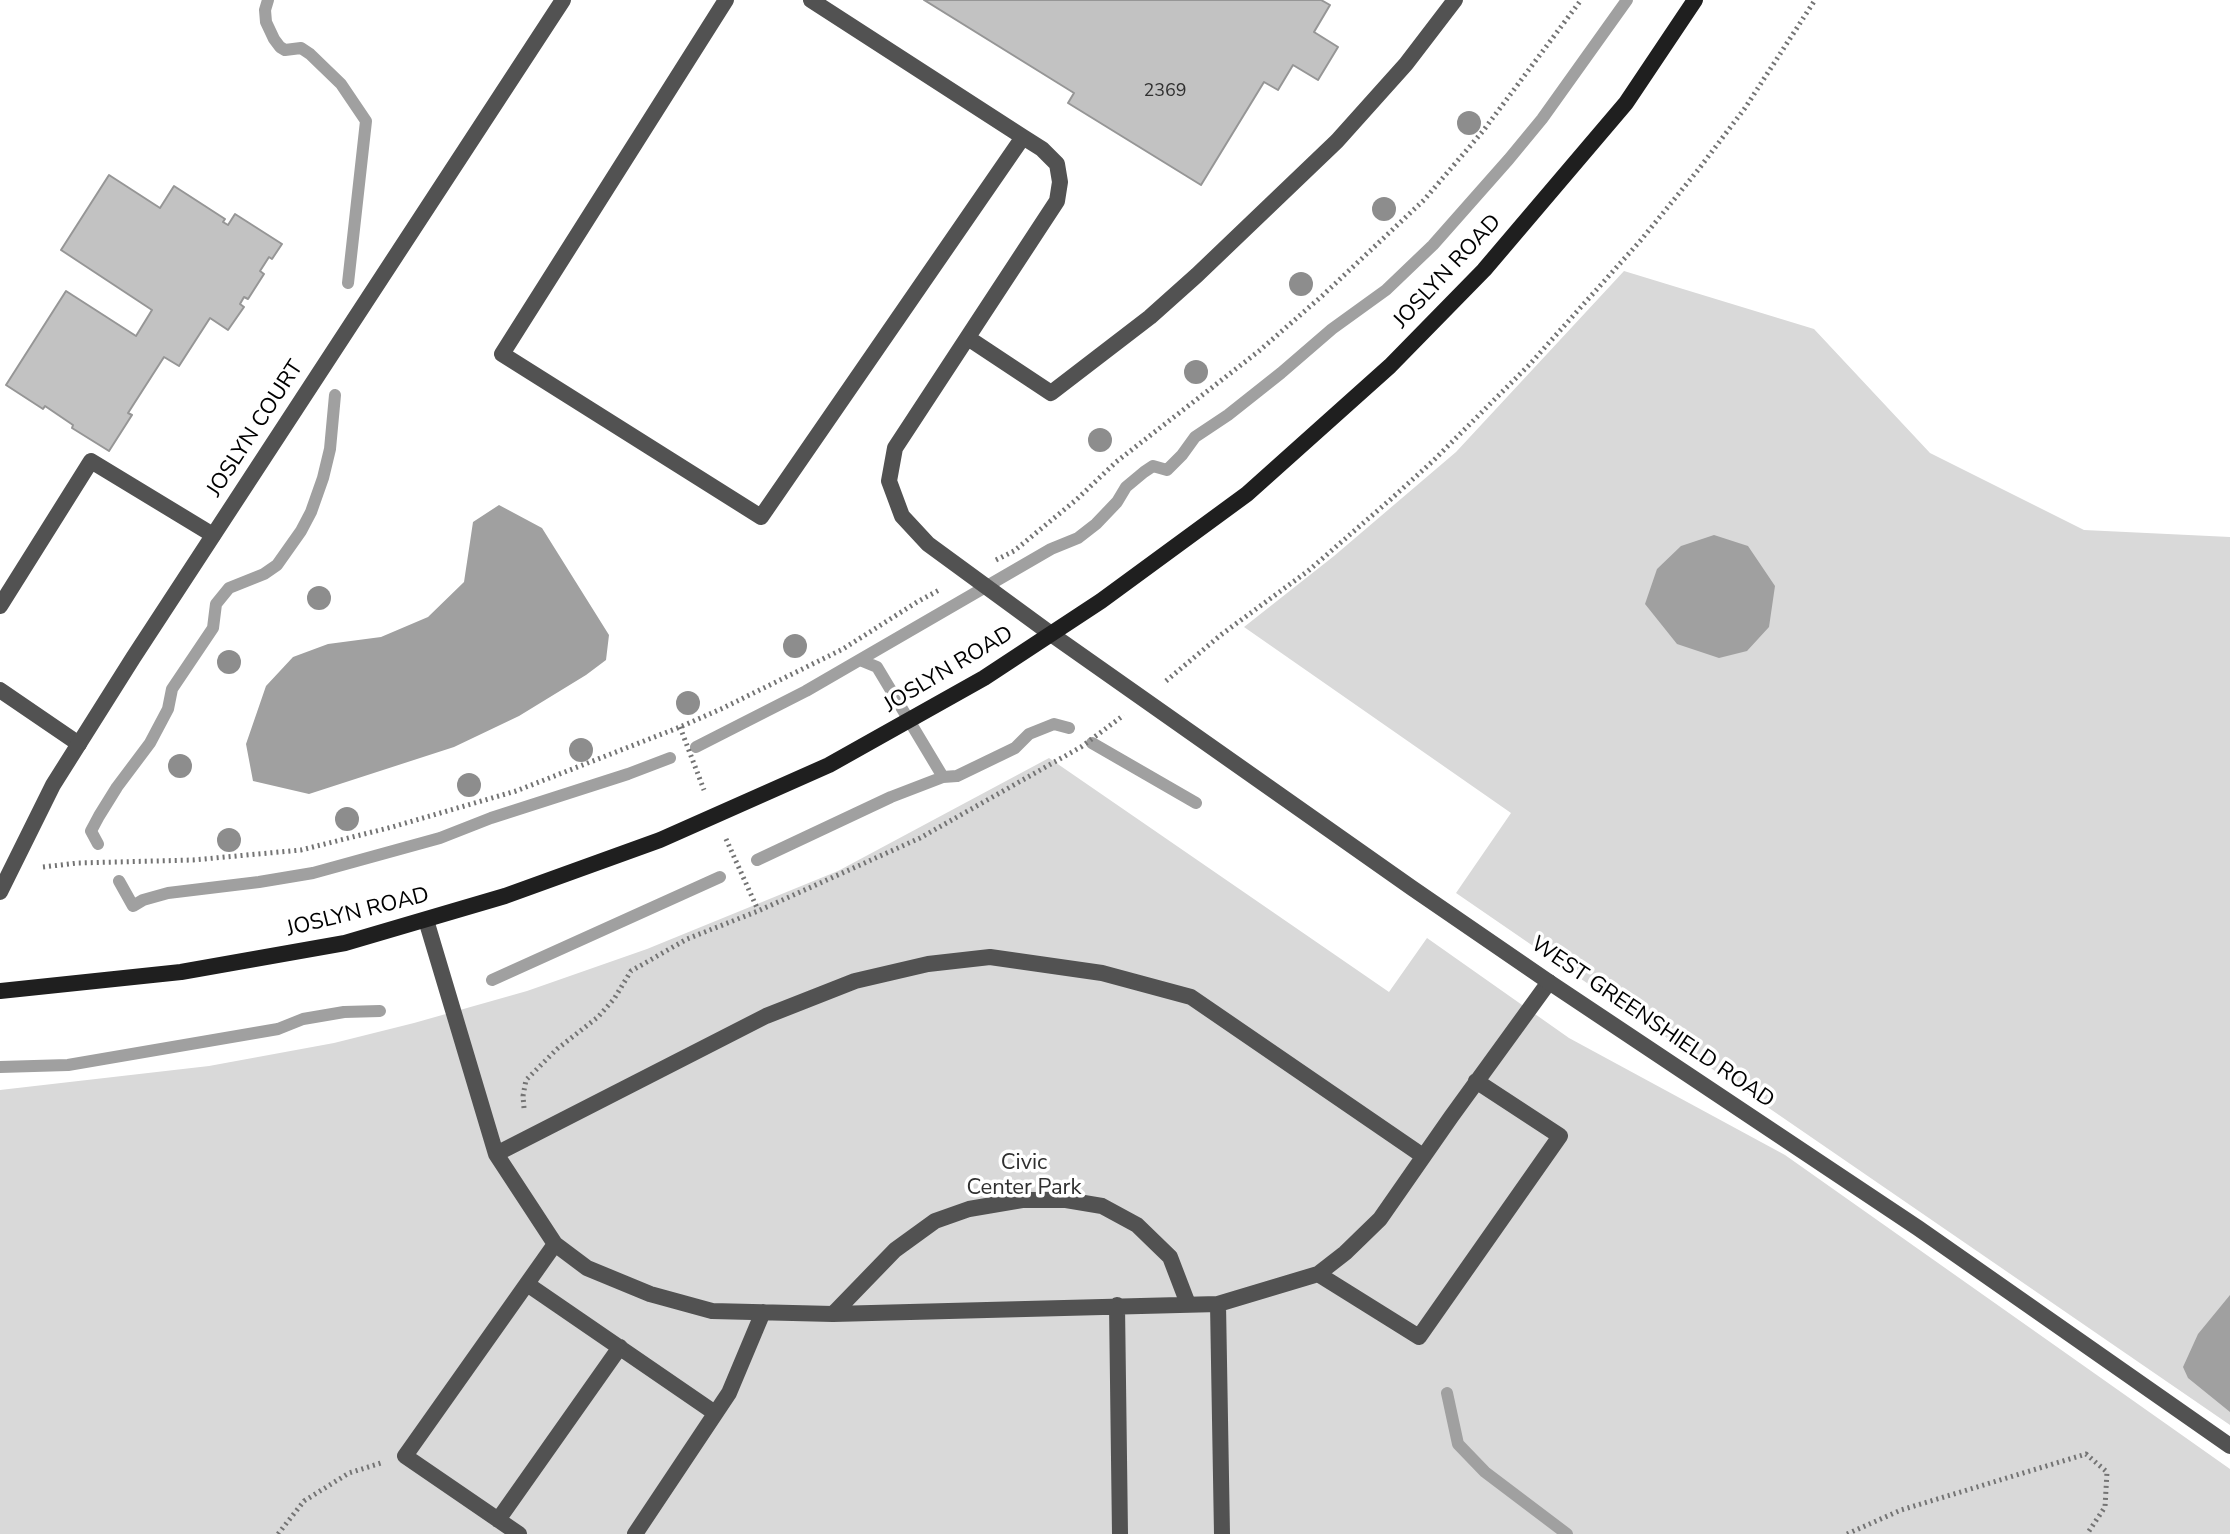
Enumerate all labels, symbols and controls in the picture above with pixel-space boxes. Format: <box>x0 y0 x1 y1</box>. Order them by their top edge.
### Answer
house number: 2369 <box>1143 81 1187 103</box>
street label: JOSLYN ROAD <box>1389 210 1507 334</box>
street label: JOSLYN COURT <box>202 356 310 502</box>
street label: JOSLYN ROAD <box>880 621 1018 719</box>
street label: JOSLYN ROAD <box>284 883 432 943</box>
street label: WEST GREENSHIELD ROAD <box>1525 932 1779 1114</box>
park label: Civic Center Park <box>967 1151 1081 1202</box>

